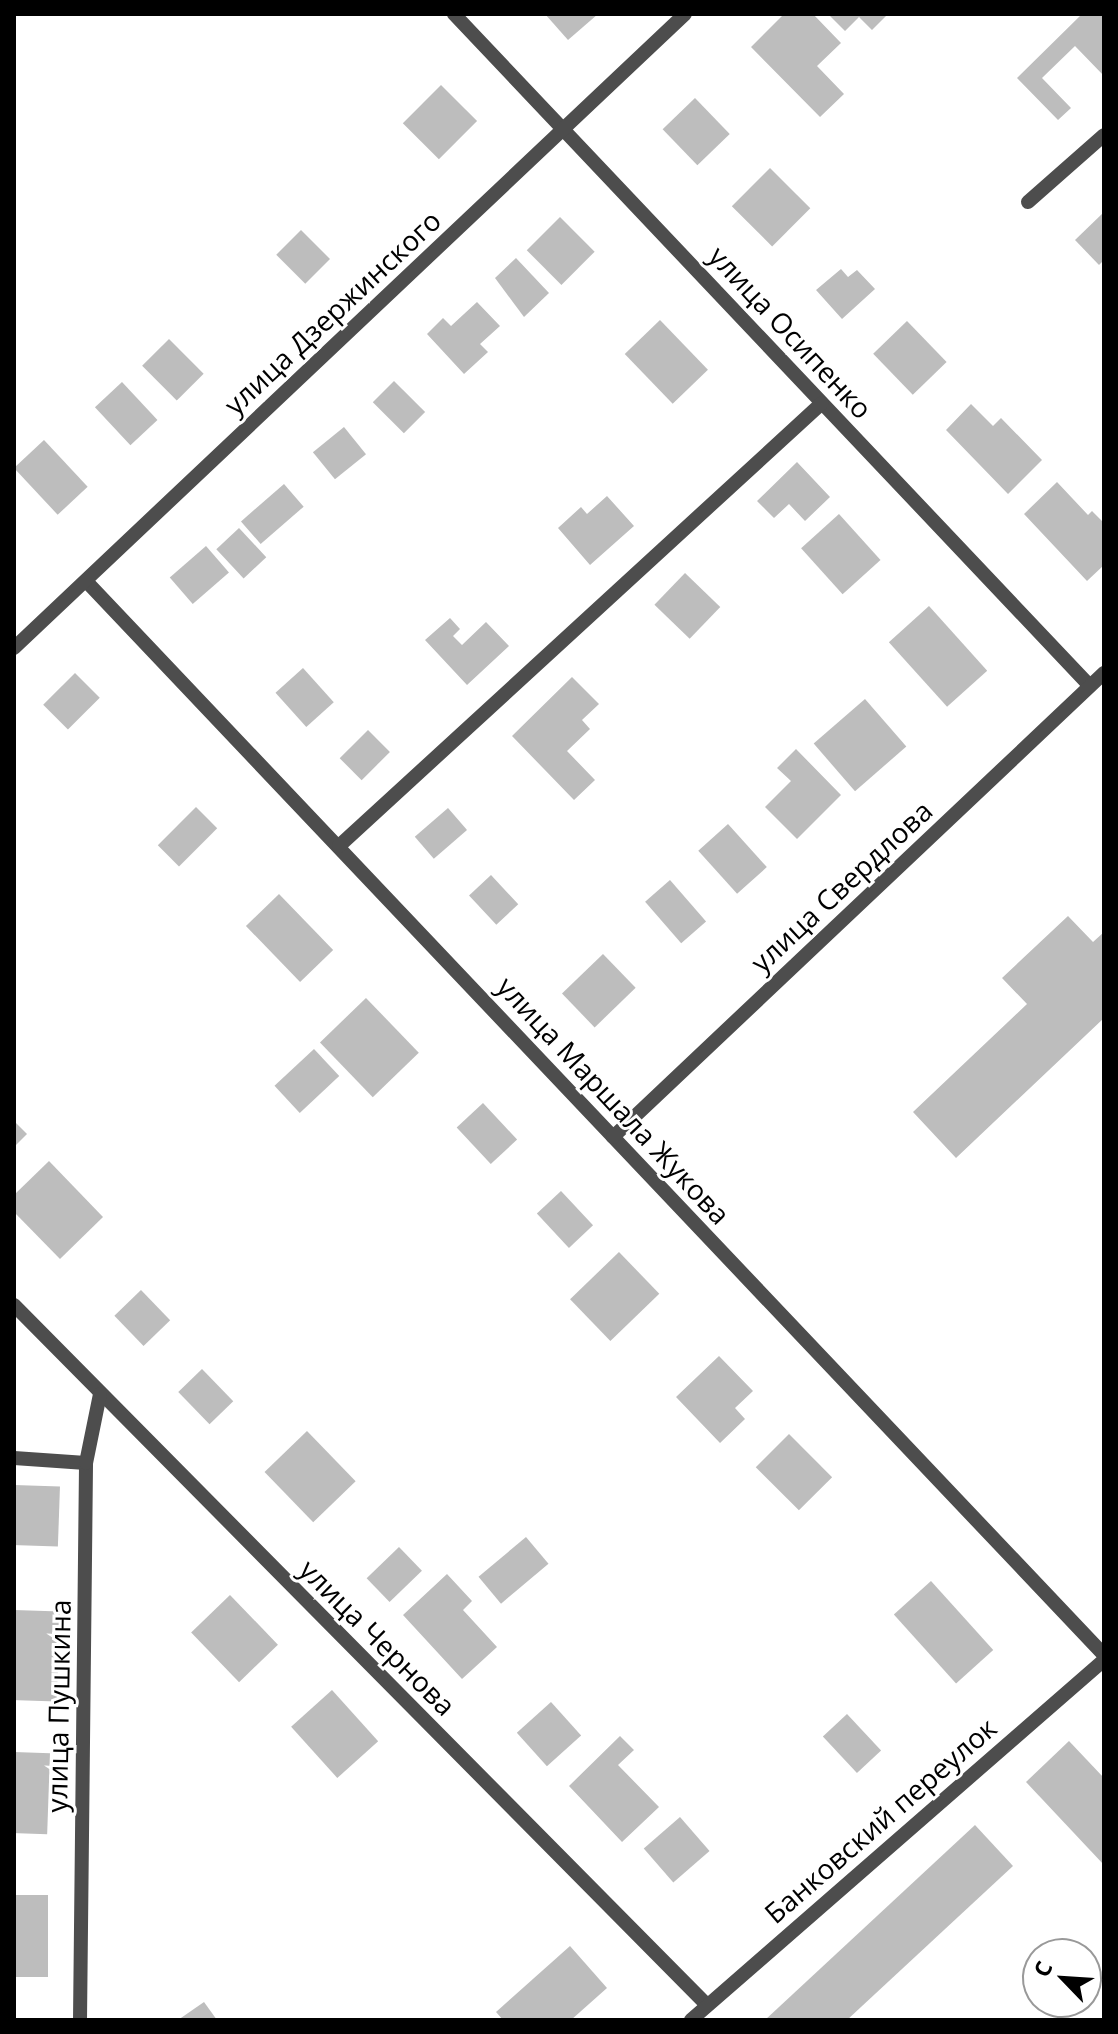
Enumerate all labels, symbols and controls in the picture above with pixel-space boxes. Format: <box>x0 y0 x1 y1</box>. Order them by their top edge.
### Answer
street label: улица Дзержинского <box>217 203 447 421</box>
street label: улица Осипенко <box>703 239 879 425</box>
street label: улица Свердлова <box>743 793 939 979</box>
street label: улица Маршала Жукова <box>491 969 737 1231</box>
street label: улица Чернова <box>293 1552 463 1722</box>
street label: улица Пушкина <box>39 1599 77 1813</box>
street label: Банковский переулок <box>757 1710 1003 1930</box>
north arrow <box>1022 1938 1102 2018</box>
text: С <box>1026 1956 1059 1981</box>

